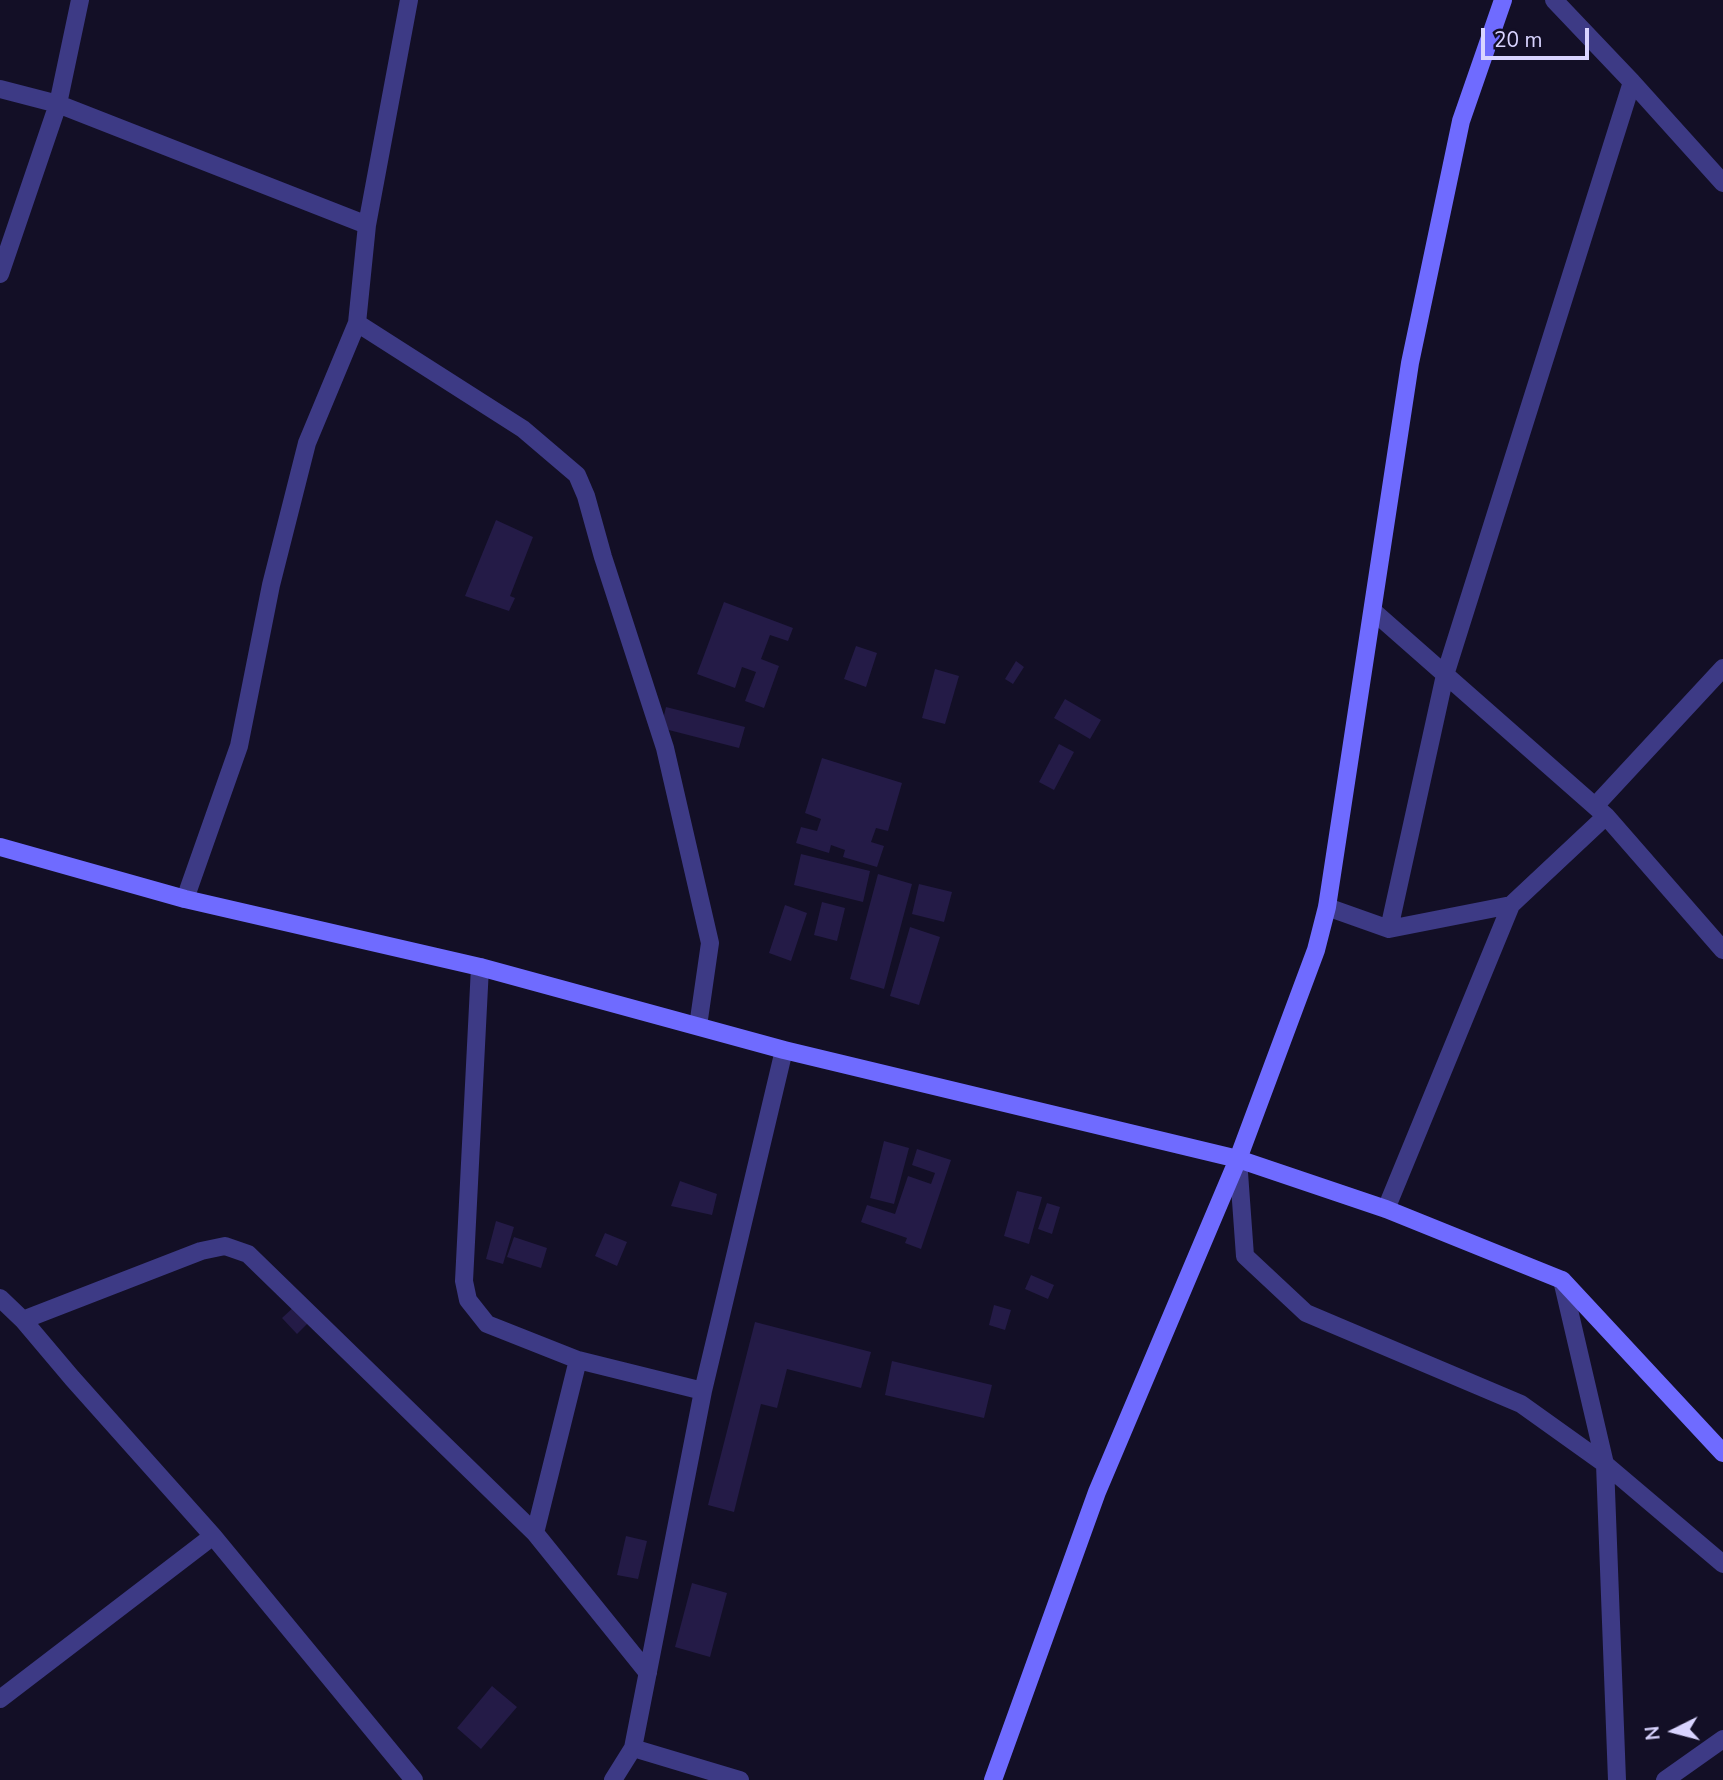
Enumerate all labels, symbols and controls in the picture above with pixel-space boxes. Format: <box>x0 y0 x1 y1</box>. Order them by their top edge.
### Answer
scale bar <box>1485 14 1594 58</box>
text: 20 m <box>1494 26 1543 54</box>
north arrow <box>1639 1696 1709 1766</box>
text: N <box>1639 1725 1667 1742</box>

